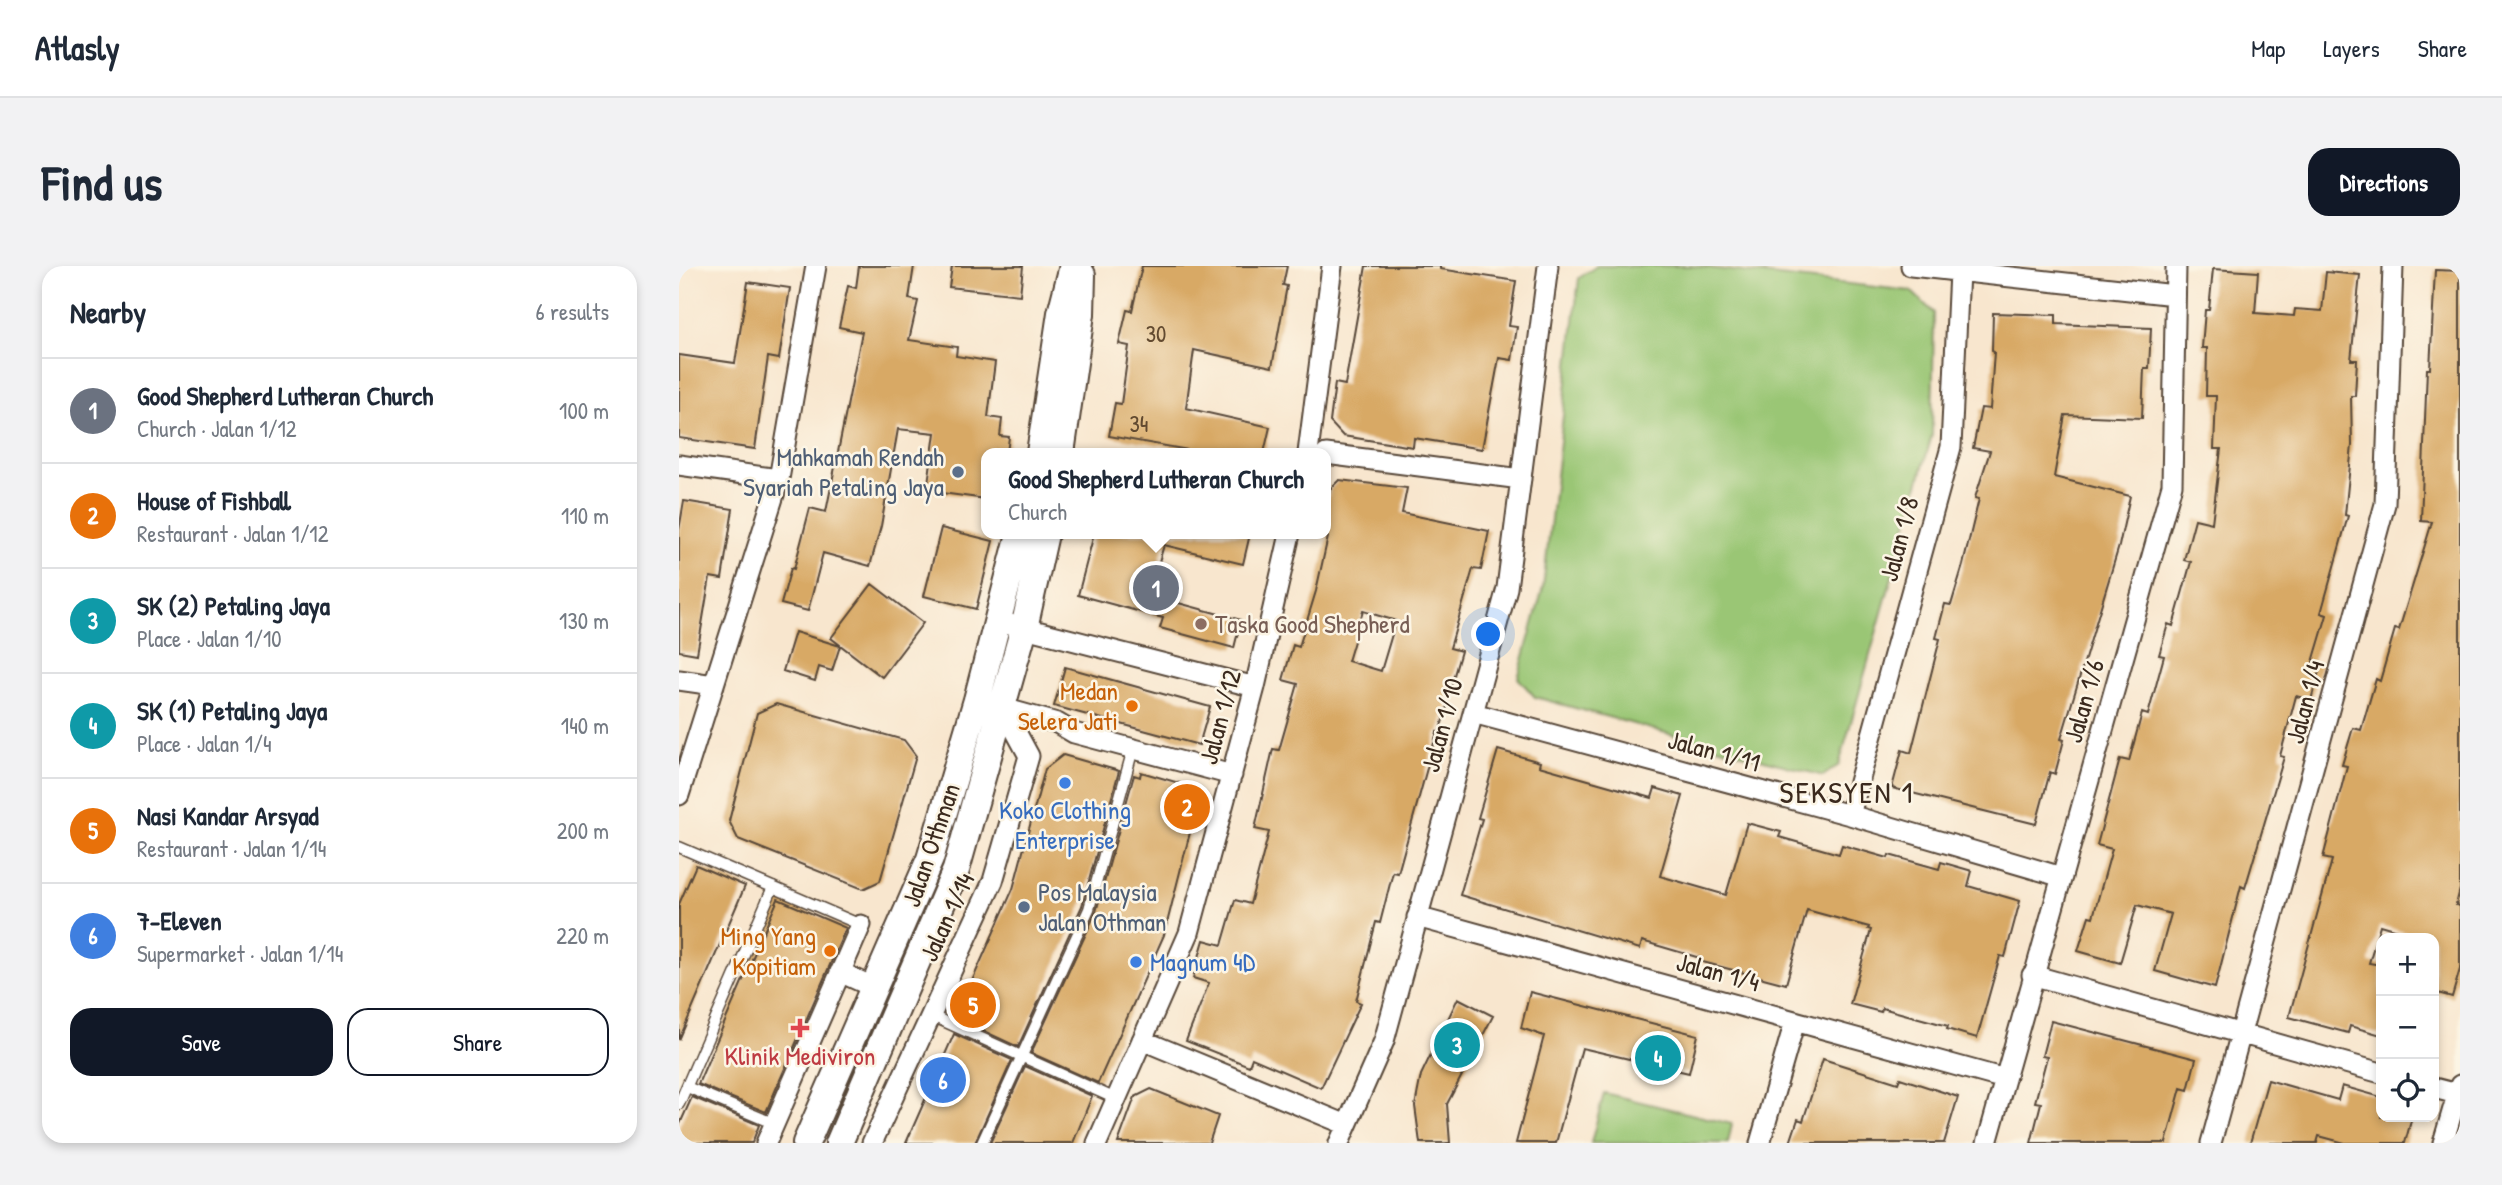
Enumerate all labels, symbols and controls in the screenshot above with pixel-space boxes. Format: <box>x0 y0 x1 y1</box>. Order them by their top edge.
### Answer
text: Atlasly <box>35 26 120 70</box>
text: Map <box>2251 32 2285 64</box>
text: Layers <box>2323 32 2380 64</box>
text: Share <box>2418 32 2467 64</box>
button: Directions <box>2308 148 2460 216</box>
text: Find us <box>42 149 162 215</box>
text: Nearby <box>70 292 146 332</box>
text: 6 results <box>536 296 609 327</box>
house number: 30 <box>1146 318 1166 349</box>
text: Good Shepherd Lutheran Church <box>137 378 433 413</box>
text: 1 <box>89 395 97 426</box>
text: 100 m <box>559 395 609 426</box>
house number: 34 <box>1130 408 1148 439</box>
text: Church · Jalan 1/12 <box>137 413 297 444</box>
place label: Mahkamah Rendah Syariah Petaling Jaya <box>743 439 944 504</box>
popup <box>981 448 1331 539</box>
text: Good Shepherd Lutheran Church <box>1008 461 1304 496</box>
marker: Mahkamah Rendah Syariah Petaling Jaya <box>950 464 966 480</box>
text: House of Fishball <box>137 483 291 518</box>
street label: Jalan 1/8 <box>1870 493 1927 585</box>
text: Church <box>1008 496 1067 527</box>
text: 2 <box>88 500 98 531</box>
text: 110 m <box>561 500 609 531</box>
text: Restaurant · Jalan 1/12 <box>137 518 328 549</box>
pin: 1 <box>1133 562 1179 614</box>
text: SK (2) Petaling Jaya <box>137 588 330 623</box>
text: 3 <box>88 605 98 636</box>
text: 130 m <box>559 605 609 636</box>
place label: Taska Good Shepherd <box>1215 606 1410 641</box>
marker: Taska Good Shepherd <box>1193 616 1209 632</box>
your location <box>1471 617 1505 651</box>
text: Place · Jalan 1/10 <box>137 623 282 654</box>
street label: Jalan 1/6 <box>2055 655 2112 747</box>
street label: Jalan 1/4 <box>2277 656 2332 747</box>
street label: Jalan 1/12 <box>1190 666 1249 768</box>
place label: Medan Selera Jati <box>1018 673 1118 738</box>
street label: Jalan 1/10 <box>1412 674 1471 776</box>
text: SK (1) Petaling Jaya <box>137 693 327 728</box>
marker: Medan Selera Jati <box>1124 698 1140 714</box>
text: 4 <box>89 710 97 741</box>
text: 140 m <box>561 710 609 741</box>
street label: Jalan 1/11 <box>1664 721 1764 780</box>
text: Place · Jalan 1/4 <box>137 728 272 759</box>
district label: SEKSYEN 1 <box>1780 772 1914 812</box>
marker: Koko Clothing Enterprise <box>1057 775 1073 791</box>
street label: Jalan Othman <box>893 778 968 911</box>
pin: 2 <box>1164 781 1210 833</box>
place label: Koko Clothing Enterprise <box>999 792 1131 857</box>
text: Nasi Kandar Arsyad <box>137 798 319 833</box>
text: 5 <box>88 815 98 846</box>
text: 200 m <box>557 815 609 846</box>
text: Restaurant · Jalan 1/14 <box>137 833 326 864</box>
street label: Jalan 1/14 <box>911 867 982 967</box>
place label: Pos Malaysia Jalan Othman <box>1038 874 1167 939</box>
marker: Pos Malaysia Jalan Othman <box>1016 899 1032 915</box>
text: 7-Eleven <box>137 903 222 938</box>
place label: Ming Yang Kopitiam <box>720 918 816 983</box>
text: 6 <box>88 920 98 951</box>
text: 220 m <box>556 920 609 951</box>
map controls <box>2376 933 2439 1122</box>
button: + <box>2376 933 2439 996</box>
text: Supermarket · Jalan 1/14 <box>137 938 343 969</box>
marker: Ming Yang Kopitiam <box>822 943 838 959</box>
place label: Magnum 4D <box>1150 944 1256 979</box>
street label: Jalan 1/4 <box>1673 944 1764 999</box>
marker: Magnum 4D <box>1128 954 1144 970</box>
pin: 5 <box>950 979 996 1031</box>
button: − <box>2376 996 2439 1059</box>
button: Save <box>70 1008 333 1076</box>
button: Share <box>347 1008 609 1076</box>
marker: Klinik Mediviron <box>790 1018 810 1038</box>
pin: 3 <box>1434 1019 1480 1071</box>
pin: 4 <box>1635 1032 1681 1084</box>
place label: Klinik Mediviron <box>725 1038 875 1073</box>
pin: 6 <box>920 1054 966 1106</box>
button: locate <box>2376 1059 2439 1122</box>

